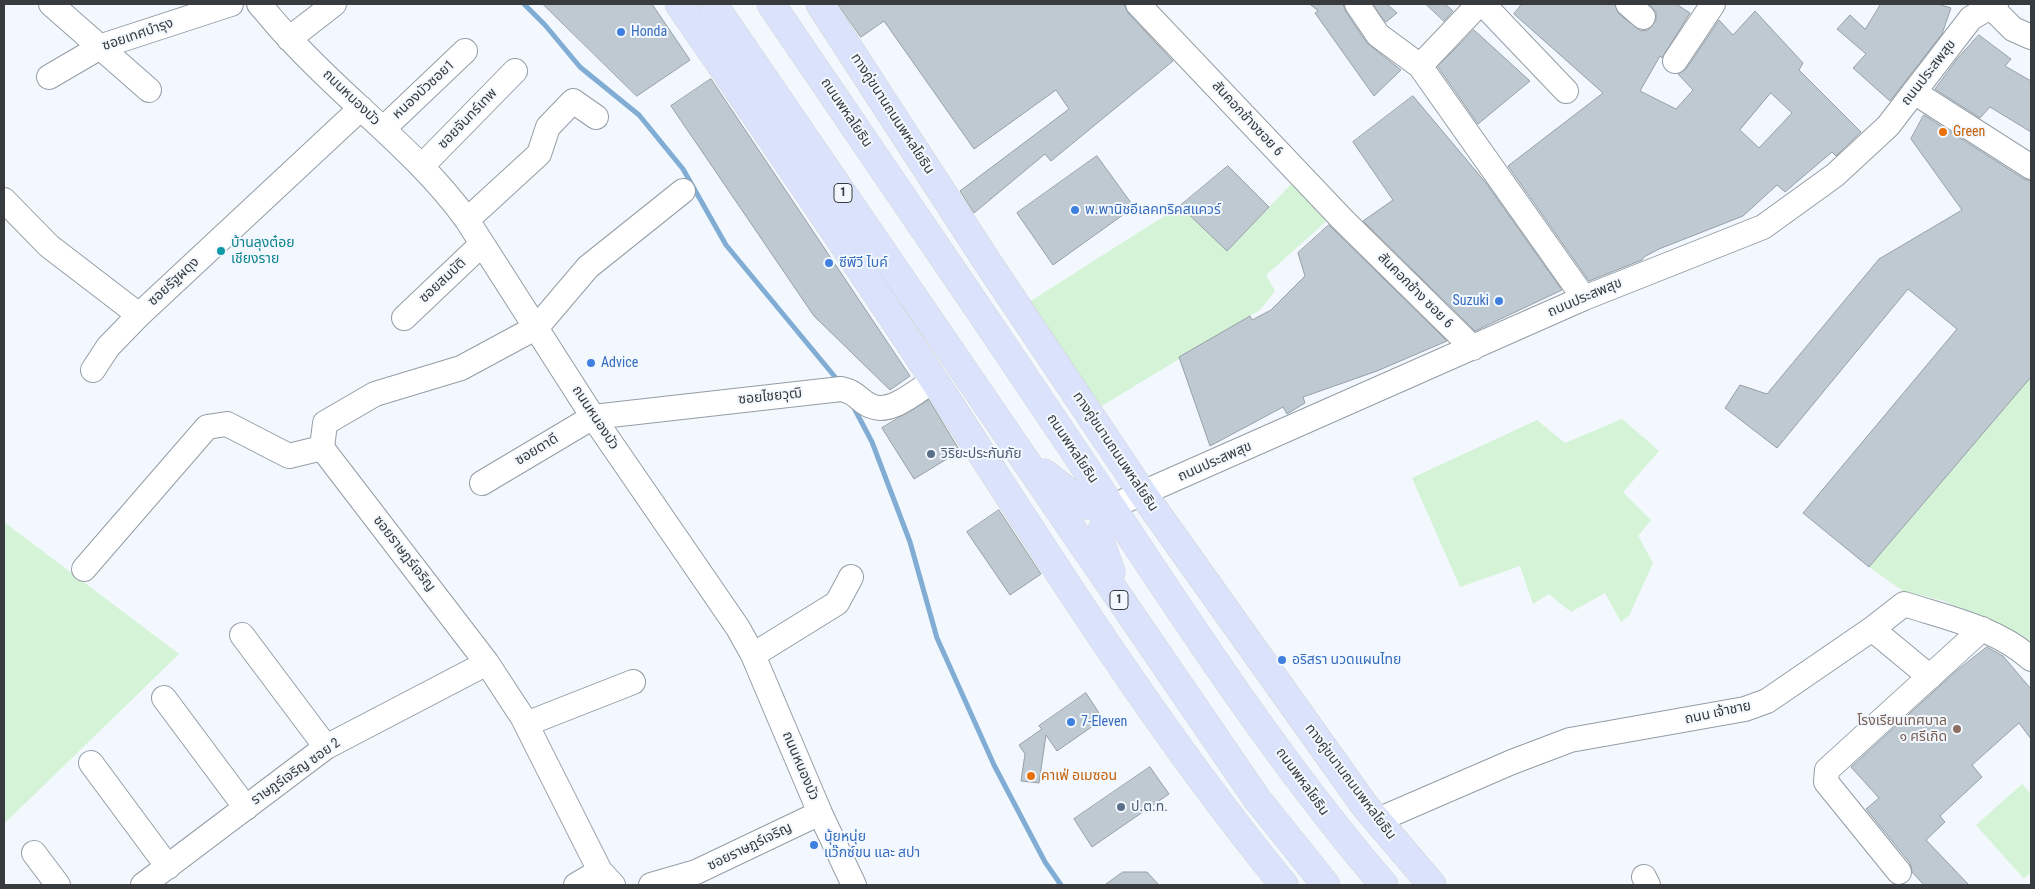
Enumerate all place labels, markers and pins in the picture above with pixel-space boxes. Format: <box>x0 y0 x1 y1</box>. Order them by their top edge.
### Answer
place label: Honda <box>631 24 667 40</box>
marker: Honda <box>615 26 627 38</box>
place label: Green <box>1953 124 1985 140</box>
marker: Green <box>1937 126 1949 138</box>
place label: พ.พานิชอีเลคทริคสแควร์ <box>1085 202 1221 218</box>
marker: พ.พานิชอีเลคทริคสแควร์ <box>1069 204 1081 216</box>
place label: บ้านลุงต๋อย เชียงราย <box>231 235 294 268</box>
marker: บ้านลุงต๋อย เชียงราย <box>215 245 227 257</box>
place label: ซีพีวี ไบค์ <box>839 255 888 271</box>
marker: ซีพีวี ไบค์ <box>823 257 835 269</box>
place label: Suzuki <box>1453 293 1489 309</box>
marker: Suzuki <box>1493 295 1505 307</box>
place label: Advice <box>601 355 638 371</box>
marker: Advice <box>585 357 597 369</box>
place label: วิริยะประกันภัย <box>941 446 1022 462</box>
marker: วิริยะประกันภัย <box>925 448 937 460</box>
place label: อริสรา นวดแผนไทย <box>1292 652 1401 668</box>
marker: อริสรา นวดแผนไทย <box>1276 654 1288 666</box>
place label: โรงเรียนเทศบาล ๑ ศรีเกิด <box>1857 713 1947 746</box>
place label: 7-Eleven <box>1081 714 1127 730</box>
marker: 7-Eleven <box>1065 716 1077 728</box>
marker: โรงเรียนเทศบาล ๑ ศรีเกิด <box>1951 723 1963 735</box>
place label: คาเฟ่ อเมซอน <box>1041 768 1117 784</box>
marker: คาเฟ่ อเมซอน <box>1025 770 1037 782</box>
place label: ป.ต.ท. <box>1131 799 1168 815</box>
marker: ป.ต.ท. <box>1115 801 1127 813</box>
place label: นุ้ยหนุ่ย แว๊กซ์ขน และ สปา <box>824 829 920 862</box>
marker: นุ้ยหนุ่ย แว๊กซ์ขน และ สปา <box>808 839 820 851</box>

